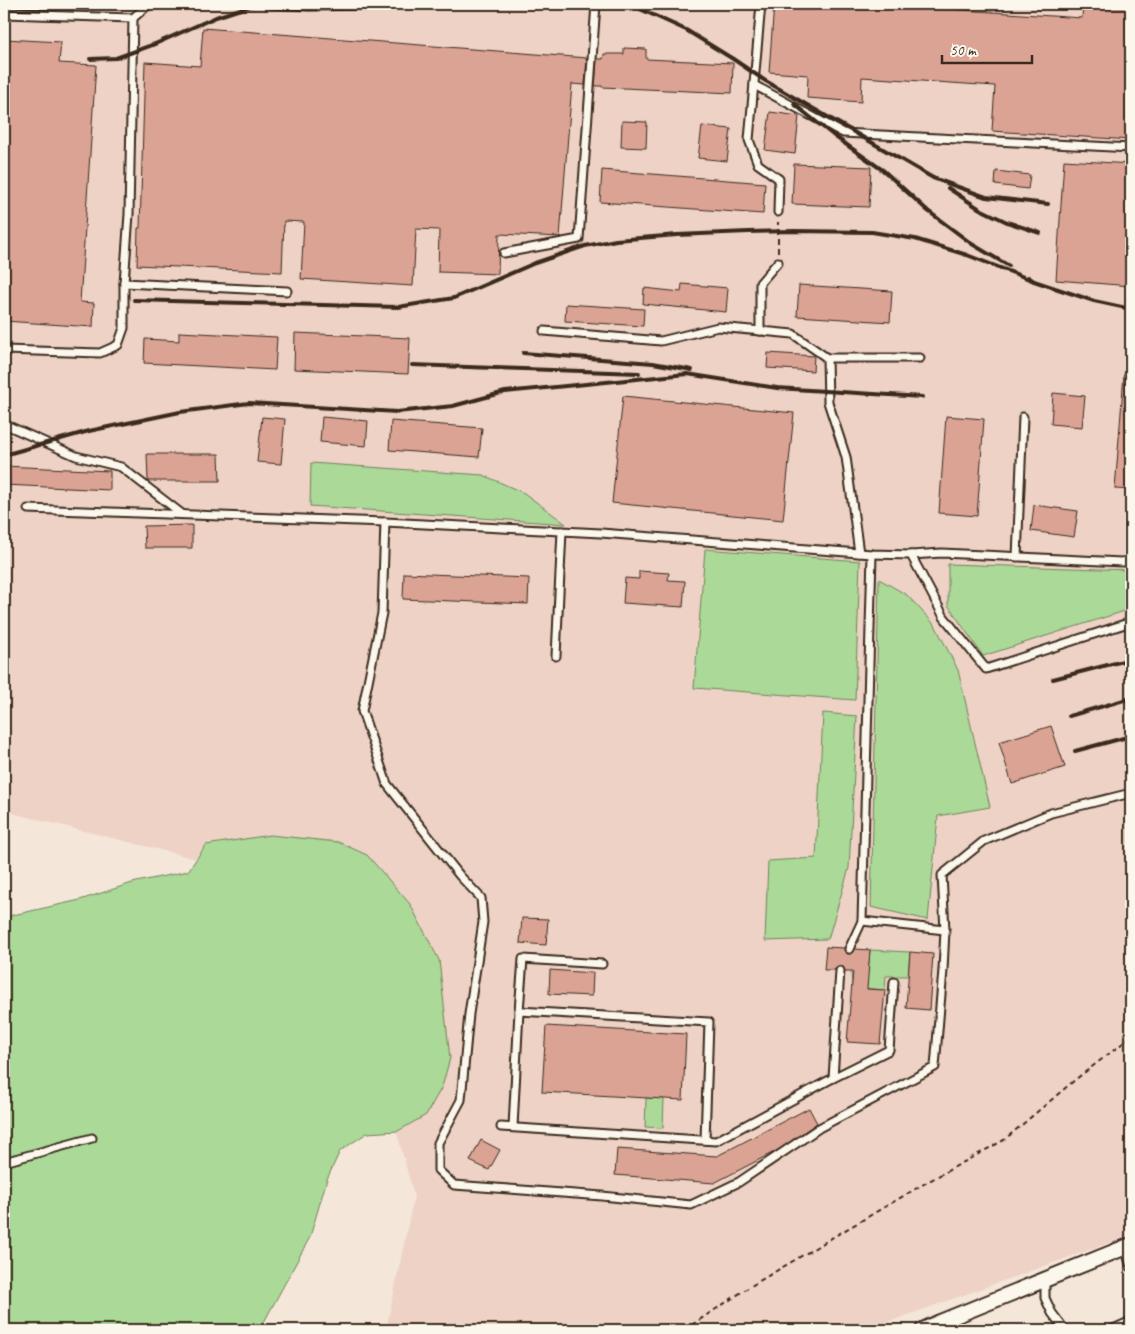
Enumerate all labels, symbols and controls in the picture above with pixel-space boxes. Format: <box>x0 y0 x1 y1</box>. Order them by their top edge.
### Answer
scale bar <box>942 32 1032 64</box>
text: 50 m <box>950 41 977 60</box>

